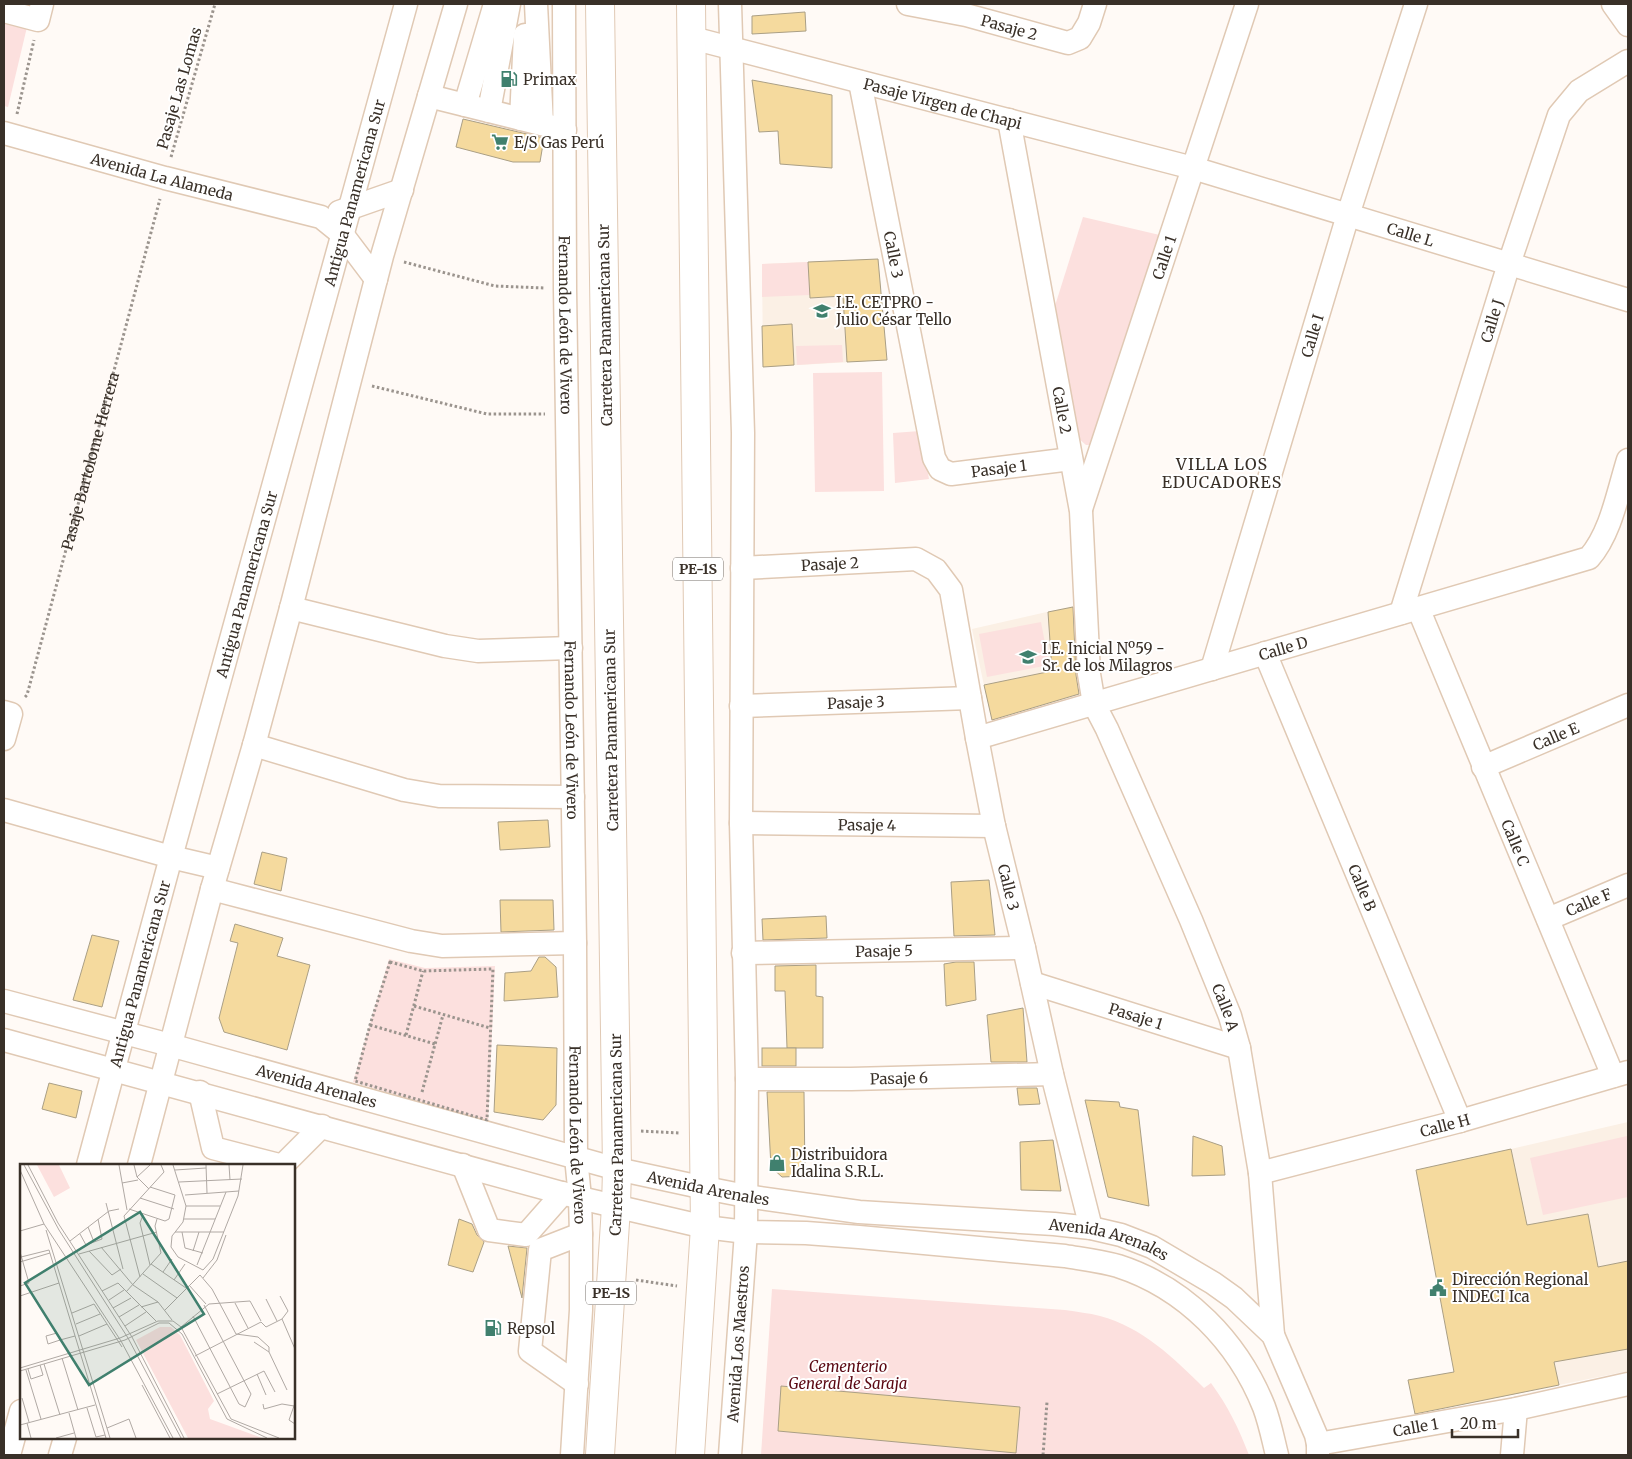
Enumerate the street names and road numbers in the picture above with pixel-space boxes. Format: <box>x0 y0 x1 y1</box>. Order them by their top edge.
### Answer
street label: Pasaje 2 <box>979 10 1040 44</box>
street label: Pasaje Las Lomas <box>152 25 206 151</box>
street label: Pasaje Virgen de Chapi <box>862 73 1024 133</box>
street label: Antigua Panamericana Sur <box>319 97 389 289</box>
street label: Avenida La Alameda <box>88 148 235 204</box>
street label: Calle L <box>1385 218 1437 250</box>
street label: Carretera Panamericana Sur <box>594 224 616 426</box>
street label: Calle 3 <box>880 230 908 280</box>
street label: Calle 1 <box>1148 232 1180 282</box>
street label: Fernando León de Vivero <box>555 236 576 415</box>
street label: Calle J <box>1476 296 1507 345</box>
street label: Calle I <box>1296 312 1327 360</box>
street label: Pasaje Bartolome Herrera <box>57 370 123 552</box>
street label: Calle 2 <box>1049 385 1076 435</box>
street label: Pasaje 1 <box>970 455 1028 481</box>
street label: Antigua Panamericana Sur <box>211 488 281 681</box>
street label: Pasaje 2 <box>800 552 859 574</box>
road number: PE-1S <box>673 558 723 580</box>
street label: Carretera Panamericana Sur <box>600 629 622 831</box>
street label: Calle D <box>1256 632 1310 664</box>
street label: Fernando León de Vivero <box>561 640 583 820</box>
street label: Pasaje 3 <box>827 691 885 712</box>
street label: Calle E <box>1530 718 1582 754</box>
street label: Pasaje 4 <box>838 815 896 834</box>
street label: Calle C <box>1497 816 1534 869</box>
street label: Calle B <box>1345 861 1381 914</box>
street label: Calle 3 <box>994 862 1024 912</box>
street label: Antigua Panamericana Sur <box>105 878 174 1070</box>
street label: Calle F <box>1563 884 1614 920</box>
street label: Pasaje 5 <box>855 940 913 961</box>
street label: Calle A <box>1208 981 1243 1033</box>
street label: Pasaje 1 <box>1107 998 1166 1033</box>
street label: Carretera Panamericana Sur <box>605 1033 627 1236</box>
street label: Fernando León de Vivero <box>566 1045 590 1225</box>
street label: Avenida Arenales <box>253 1060 379 1111</box>
street label: Pasaje 6 <box>870 1068 928 1088</box>
street label: Calle H <box>1418 1109 1472 1141</box>
street label: Avenida Arenales <box>645 1166 771 1209</box>
street label: Avenida Arenales <box>1047 1214 1172 1264</box>
street label: Avenida Los Maestros <box>723 1265 753 1424</box>
road number: PE-1S <box>586 1282 636 1305</box>
street label: Calle 1 <box>1391 1413 1440 1440</box>

